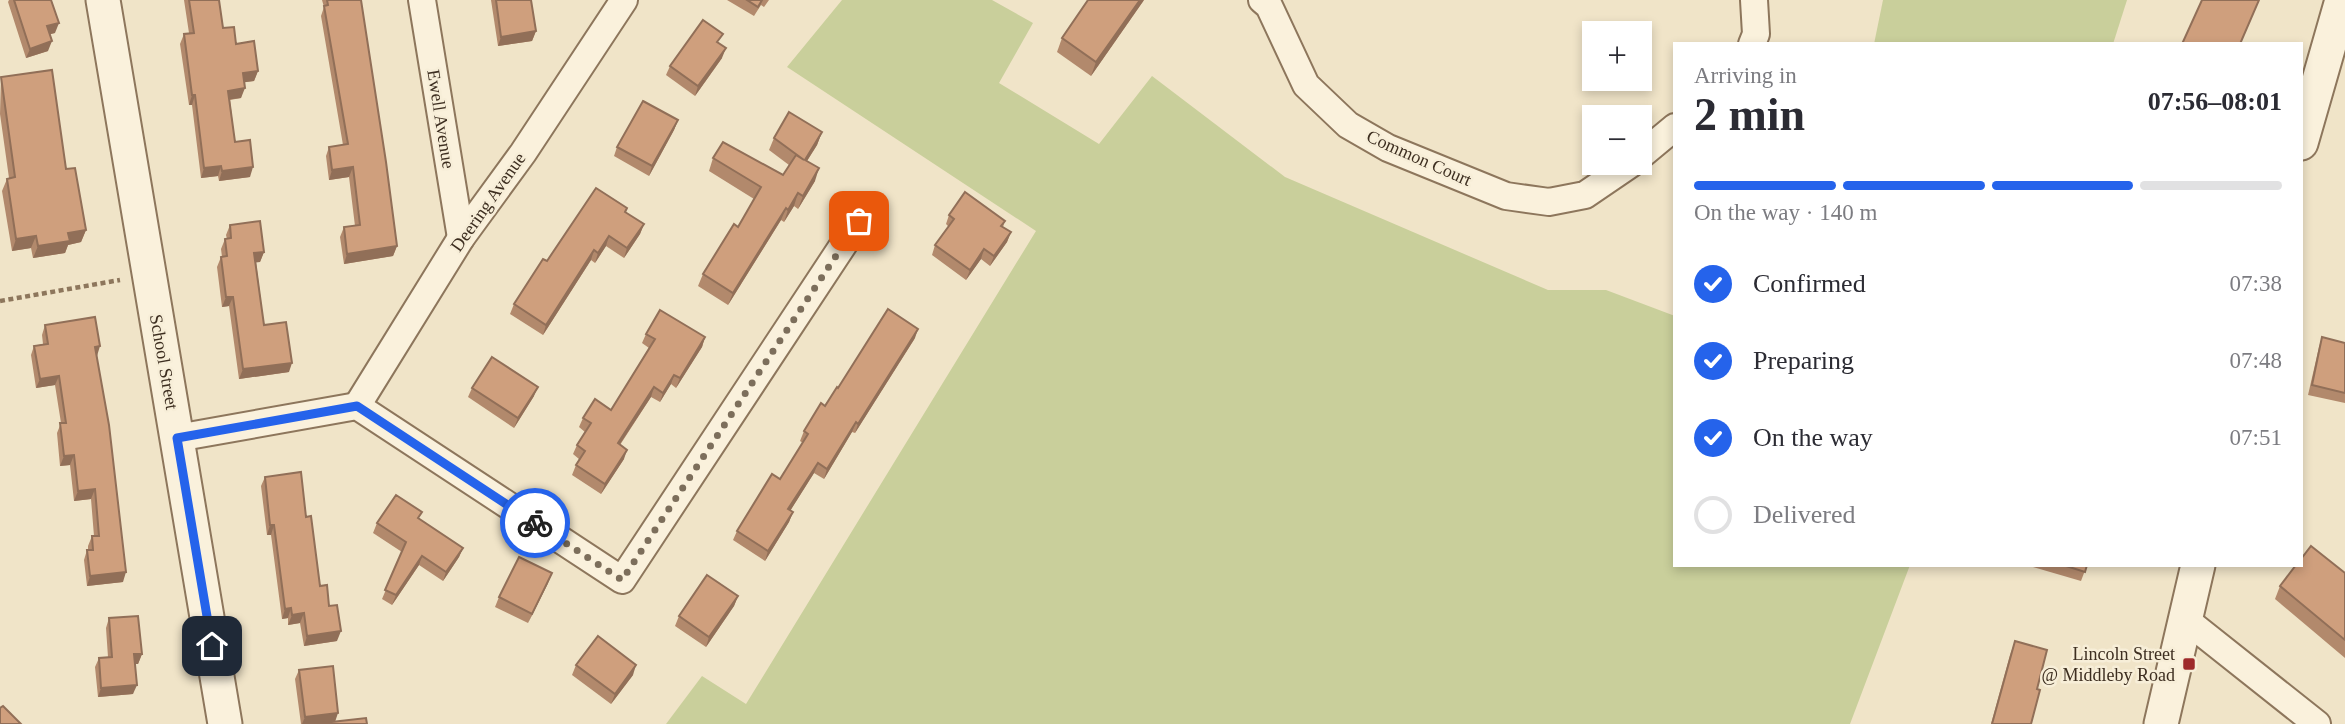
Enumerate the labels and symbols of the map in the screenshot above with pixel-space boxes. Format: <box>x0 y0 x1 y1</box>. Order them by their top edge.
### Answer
street label: Ewell Avenue <box>423 68 459 170</box>
street label: Common Court <box>1364 126 1474 190</box>
street label: Deering Avenue <box>447 149 529 255</box>
pin <box>829 191 889 251</box>
street label: School Street <box>146 313 182 411</box>
courier <box>500 488 570 558</box>
pin <box>182 616 242 676</box>
place label: Lincoln Street @ Middleby Road <box>2041 644 2175 685</box>
marker: Lincoln Street @ Middleby Road <box>2181 656 2197 672</box>

